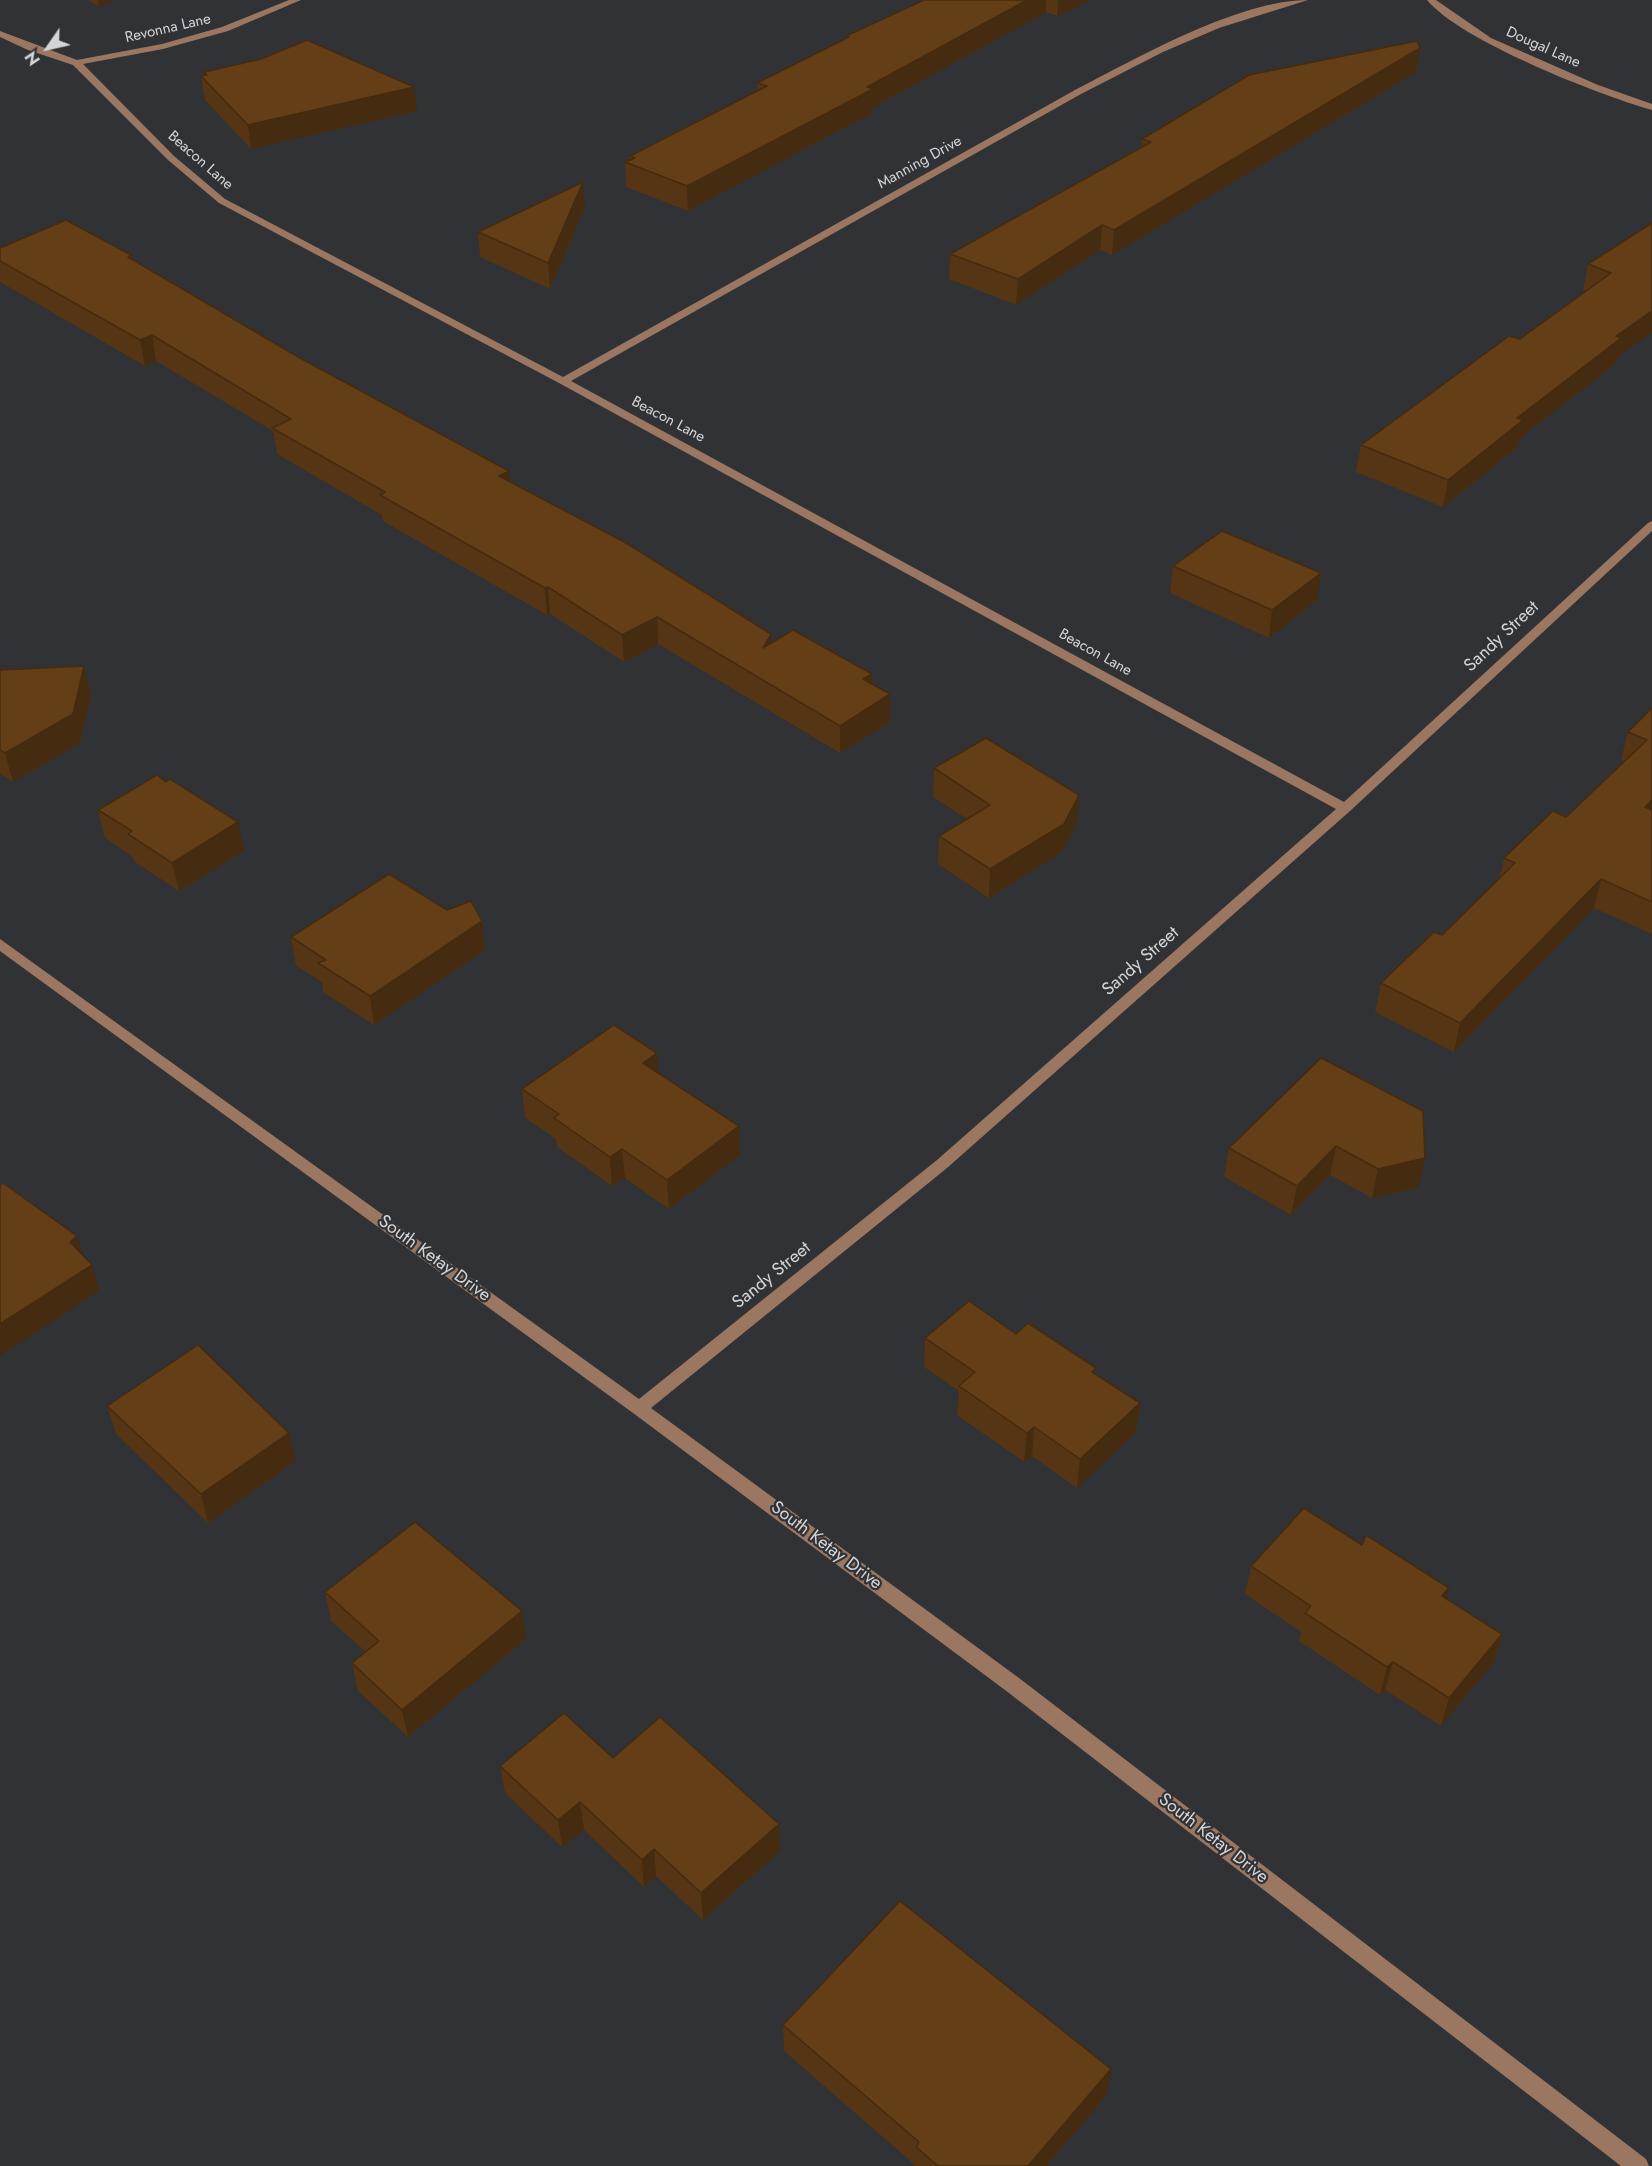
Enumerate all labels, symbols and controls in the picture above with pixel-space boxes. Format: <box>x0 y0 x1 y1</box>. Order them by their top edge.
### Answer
street label: Revonna Lane <box>123 10 213 48</box>
north arrow <box>18 18 78 78</box>
street label: Dougal Lane <box>1503 24 1583 72</box>
text: N <box>20 47 46 70</box>
street label: Beacon Lane <box>164 128 236 194</box>
street label: Manning Drive <box>875 133 965 193</box>
street label: Beacon Lane <box>628 393 708 447</box>
street label: Sandy Street <box>1460 597 1544 677</box>
street label: Beacon Lane <box>1055 626 1135 680</box>
street label: Sandy Street <box>1098 923 1184 1001</box>
street label: South Ketay Drive <box>374 1211 494 1307</box>
street label: Sandy Street <box>728 1238 816 1314</box>
street label: South Ketay Drive <box>766 1497 886 1595</box>
street label: South Ketay Drive <box>1154 1789 1272 1889</box>

